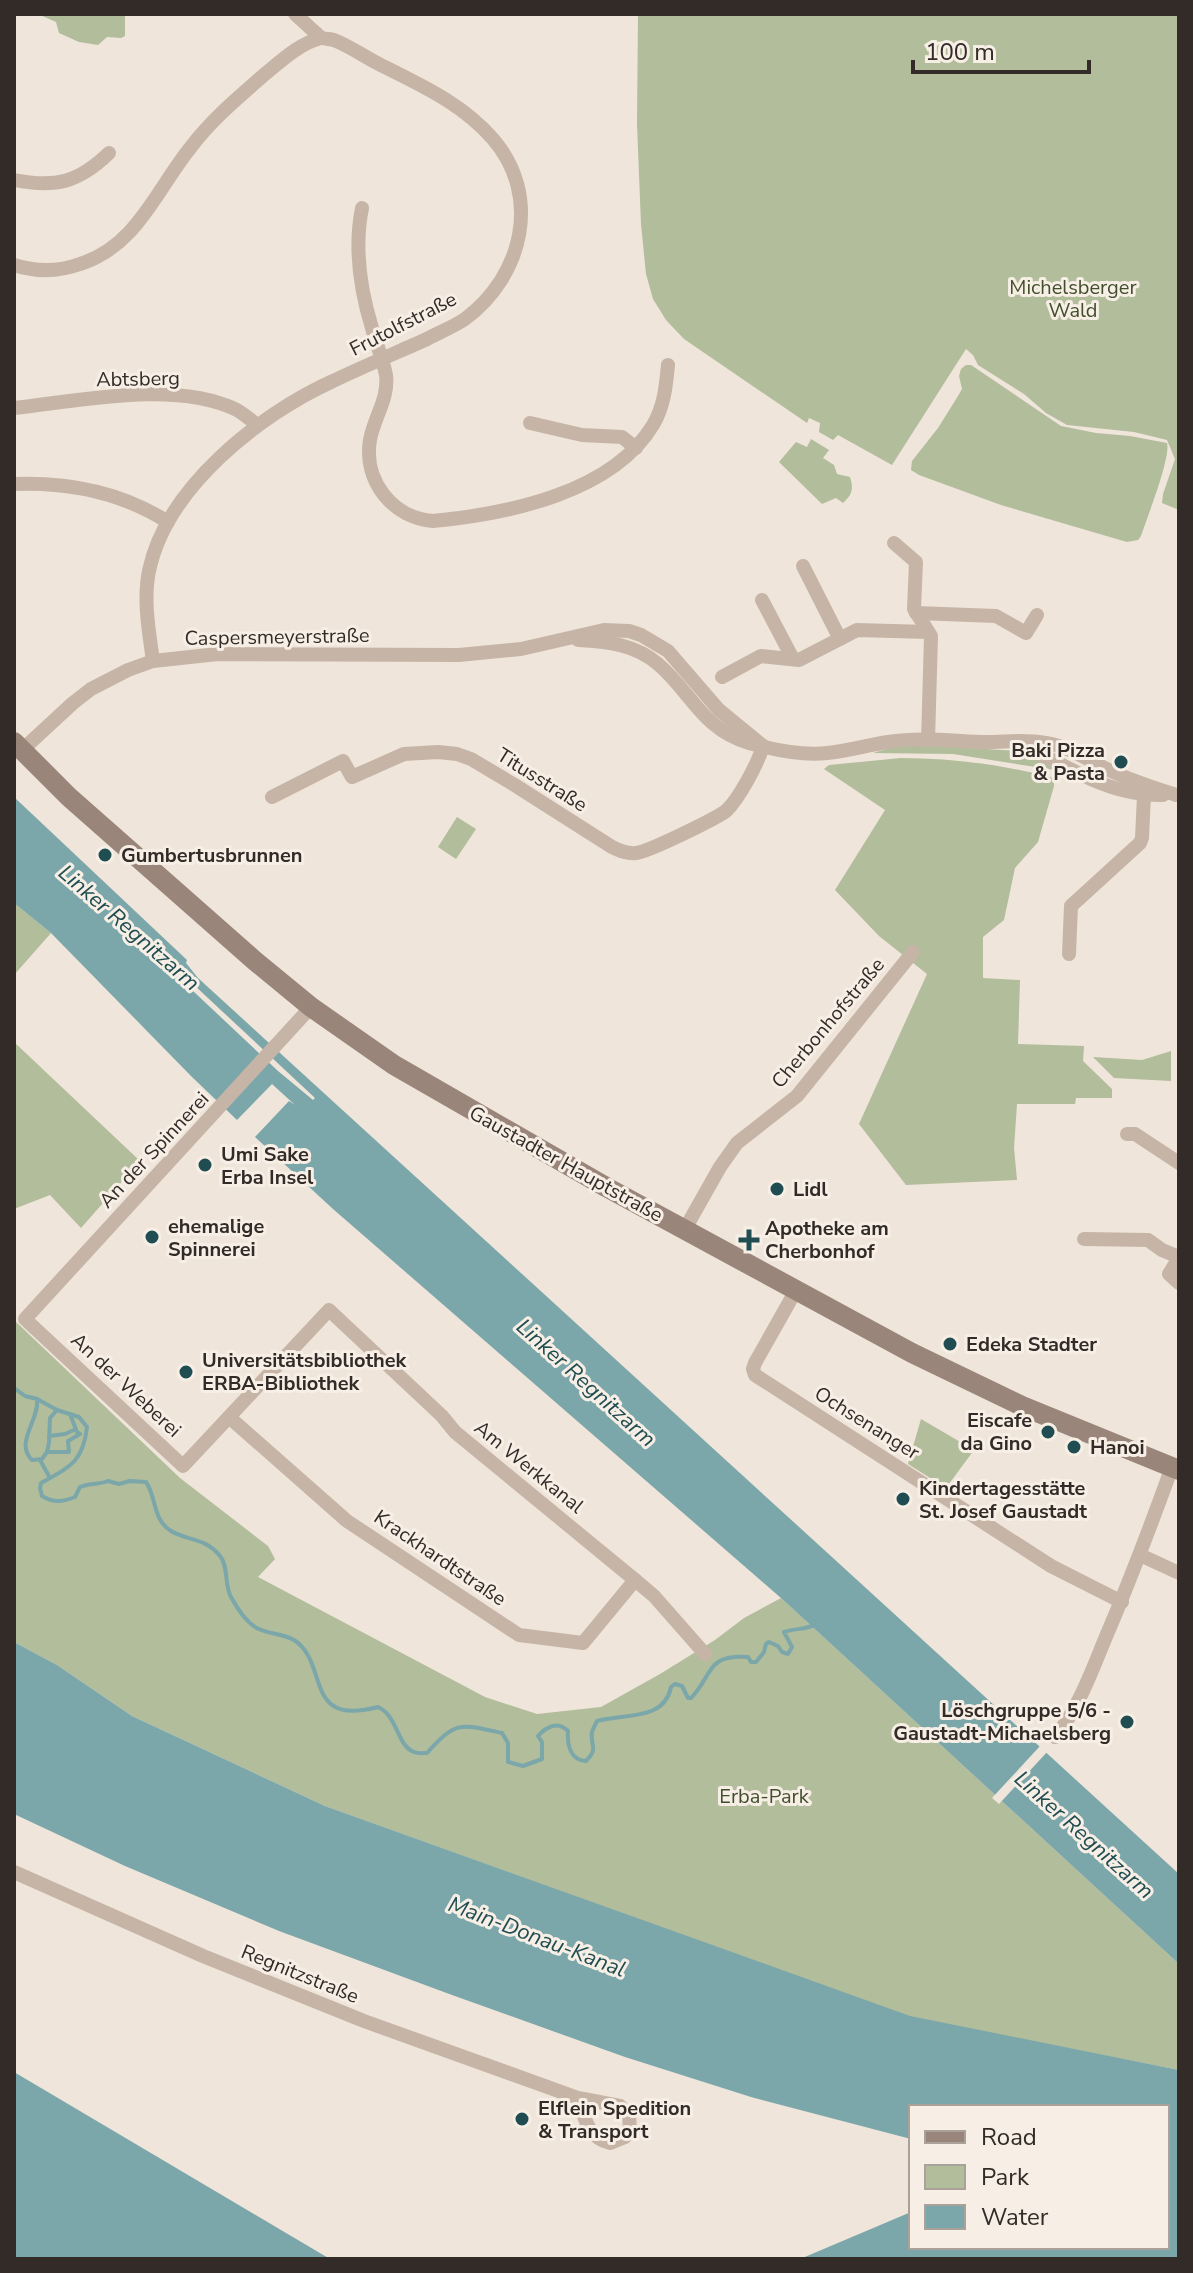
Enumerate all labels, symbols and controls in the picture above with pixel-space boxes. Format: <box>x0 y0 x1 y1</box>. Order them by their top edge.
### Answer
scale bar <box>913 24 1089 74</box>
text: 100 m <box>925 36 995 68</box>
park label: Michelsberger Wald <box>1009 274 1137 324</box>
street label: Frutolfstraße <box>345 285 461 363</box>
street label: Abtsberg <box>96 365 180 393</box>
street label: Caspersmeyerstraße <box>184 622 370 652</box>
place label: Baki Pizza & Pasta <box>1011 737 1105 787</box>
street label: Titusstraße <box>492 742 592 818</box>
marker: Baki Pizza & Pasta <box>1112 753 1130 771</box>
place label: Gumbertusbrunnen <box>121 842 302 869</box>
marker: Gumbertusbrunnen <box>96 846 114 864</box>
water label: Linker Regnitzarm <box>52 858 206 998</box>
street label: Cherbonhofstraße <box>765 952 891 1094</box>
street label: An der Spinnerei <box>93 1086 215 1214</box>
street label: Gaustadter Hauptstraße <box>464 1099 668 1229</box>
place label: Umi Sake Erba Insel <box>221 1141 314 1191</box>
marker: Umi Sake Erba Insel <box>196 1156 214 1174</box>
place label: Lidl <box>793 1176 828 1203</box>
marker: Lidl <box>768 1180 786 1198</box>
place label: ehemalige Spinnerei <box>168 1213 264 1263</box>
place label: Apotheke am Cherbonhof <box>765 1215 889 1265</box>
marker: ehemalige Spinnerei <box>143 1228 161 1246</box>
marker: Apotheke am Cherbonhof <box>740 1231 758 1249</box>
water label: Linker Regnitzarm <box>510 1312 662 1454</box>
street label: An der Weberei <box>65 1327 187 1443</box>
place label: Edeka Stadter <box>966 1331 1097 1358</box>
marker: Edeka Stadter <box>941 1335 959 1353</box>
place label: Universitätsbibliothek ERBA-Bibliothek <box>202 1347 408 1397</box>
marker: Universitätsbibliothek ERBA-Bibliothek <box>177 1363 195 1381</box>
street label: Ochsenanger <box>809 1380 925 1466</box>
place label: Eiscafe da Gino <box>961 1407 1032 1457</box>
street label: Am Werkkanal <box>468 1414 590 1520</box>
marker: Eiscafe da Gino <box>1039 1423 1057 1441</box>
place label: Hanoi <box>1090 1434 1145 1461</box>
marker: Hanoi <box>1065 1438 1083 1456</box>
place label: Kindertagesstätte St. Josef Gaustadt <box>919 1475 1087 1525</box>
marker: Kindertagesstätte St. Josef Gaustadt <box>894 1490 912 1508</box>
street label: Krackhardtstraße <box>369 1504 511 1612</box>
place label: Löschgruppe 5/6 - Gaustadt-Michaelsberg <box>893 1697 1111 1747</box>
marker: Löschgruppe 5/6 - Gaustadt-Michaelsberg <box>1118 1713 1136 1731</box>
water label: Linker Regnitzarm <box>1008 1764 1160 1906</box>
park label: Erba-Park <box>719 1783 810 1810</box>
water label: Main-Donau-Kanal <box>444 1889 630 1985</box>
street label: Regnitzstraße <box>237 1938 363 2010</box>
place label: Elflein Spedition & Transport <box>538 2095 691 2145</box>
legend <box>909 2105 1169 2249</box>
marker: Elflein Spedition & Transport <box>513 2110 531 2128</box>
text: Road <box>981 2121 1037 2153</box>
text: Park <box>981 2161 1030 2193</box>
text: Water <box>981 2201 1049 2233</box>

